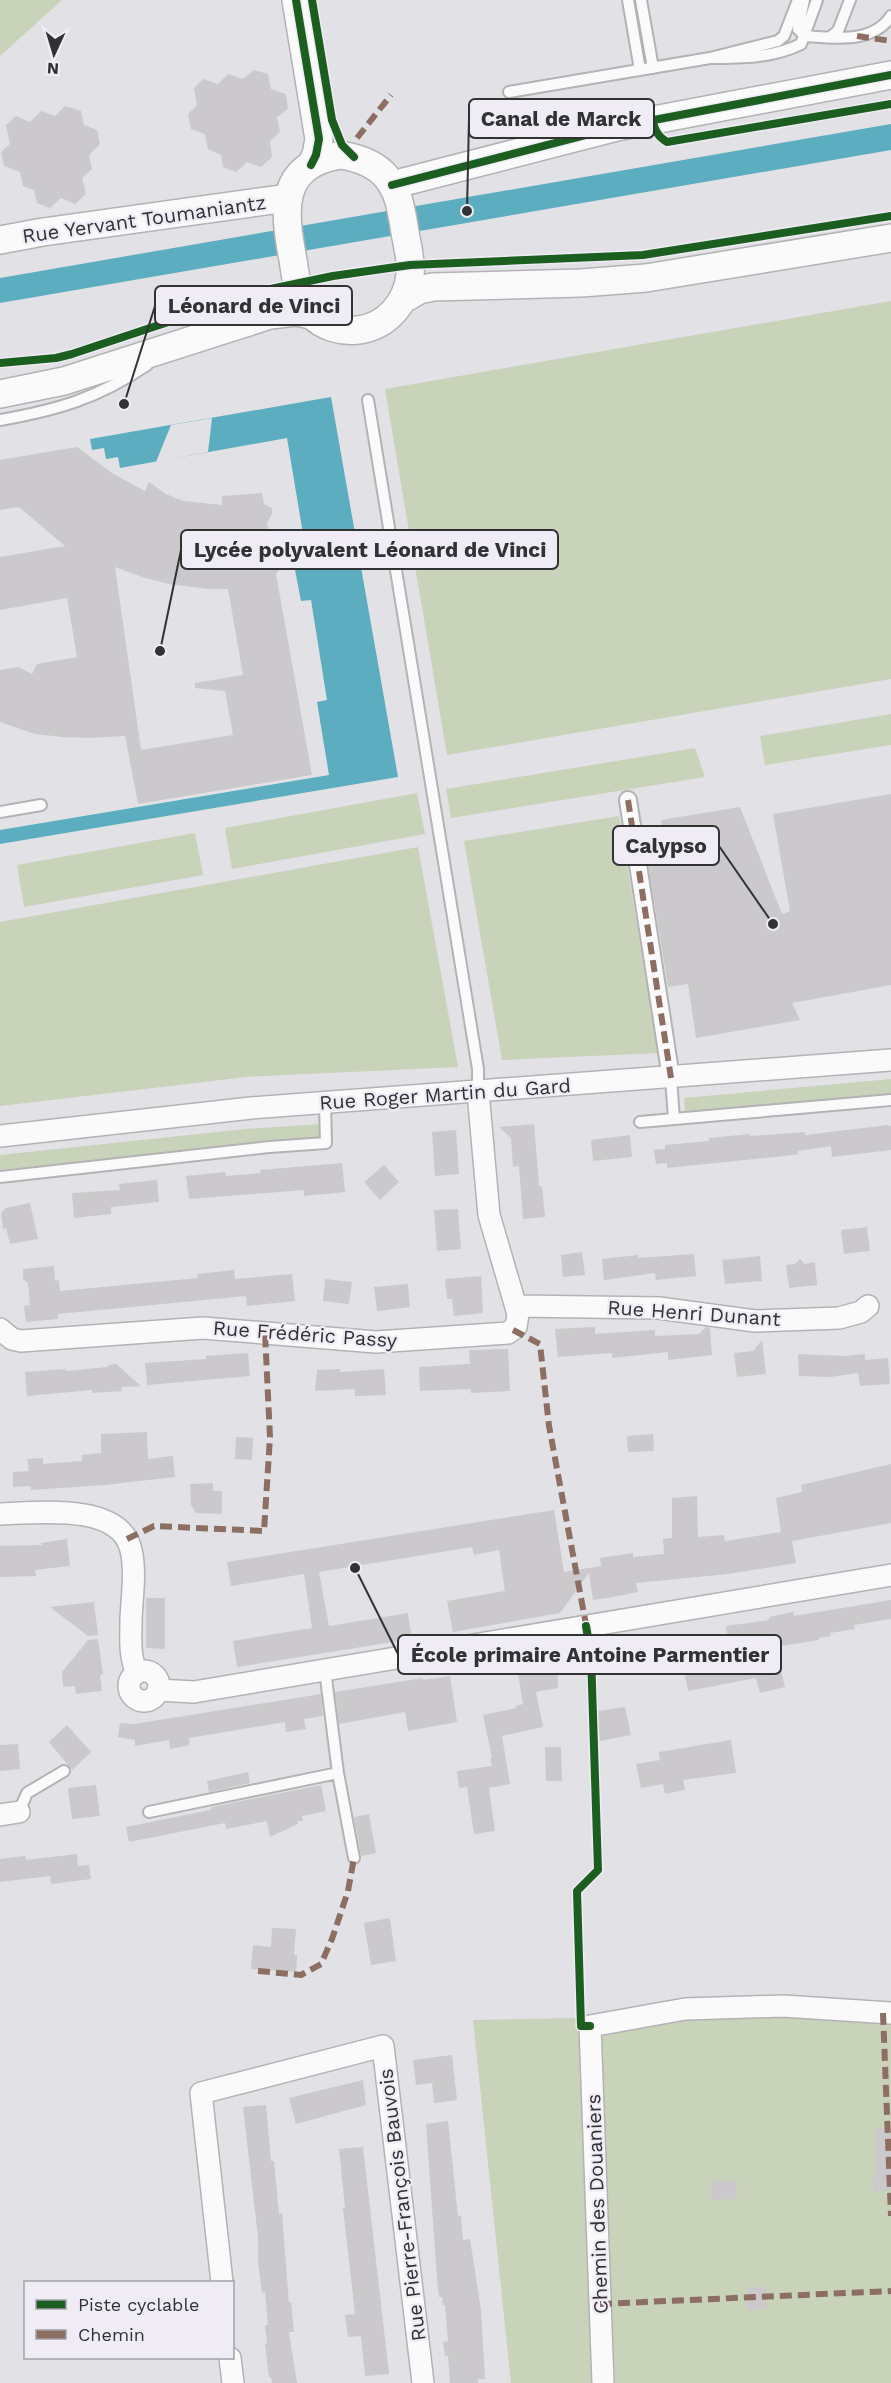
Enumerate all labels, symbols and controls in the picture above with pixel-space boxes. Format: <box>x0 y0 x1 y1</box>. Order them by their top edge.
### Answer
north arrow <box>24 24 84 84</box>
text: N <box>46 59 60 78</box>
callout: Canal de Marck <box>469 99 654 138</box>
text: Canal de Marck <box>481 106 642 131</box>
street label: Rue Yervant Toumaniantz <box>21 190 267 248</box>
callout: Léonard de Vinci <box>155 286 352 325</box>
text: Léonard de Vinci <box>168 293 340 318</box>
callout: Lycée polyvalent Léonard de Vinci <box>181 530 558 569</box>
text: Lycée polyvalent Léonard de Vinci <box>194 537 546 562</box>
callout: Calypso <box>613 826 719 865</box>
text: Calypso <box>625 833 707 858</box>
street label: Rue Roger Martin du Gard <box>318 1073 572 1115</box>
street label: Rue Henri Dunant <box>607 1295 782 1331</box>
street label: Rue Frédéric Passy <box>212 1316 399 1352</box>
callout: École primaire Antoine Parmentier <box>398 1635 781 1674</box>
text: École primaire Antoine Parmentier <box>411 1642 769 1667</box>
street label: Rue Pierre-François Bauvois <box>373 2067 431 2343</box>
street label: Chemin des Douaniers <box>581 2094 613 2314</box>
legend <box>24 2281 234 2359</box>
text: Piste cyclable <box>78 2294 199 2315</box>
text: Chemin <box>78 2324 145 2345</box>

